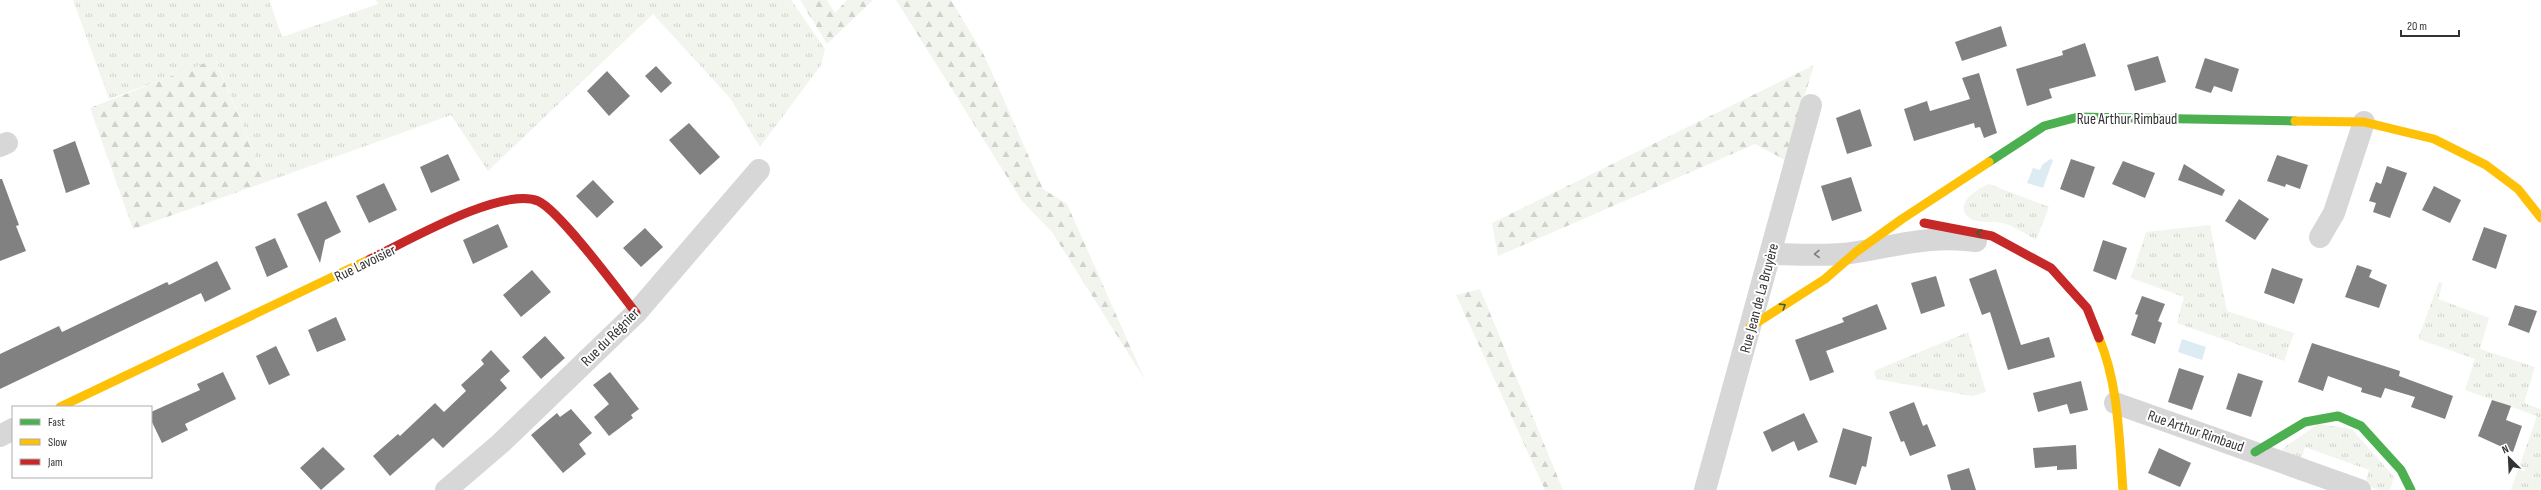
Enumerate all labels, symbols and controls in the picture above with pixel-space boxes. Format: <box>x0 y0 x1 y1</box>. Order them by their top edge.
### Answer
scale bar <box>2401 12 2459 38</box>
text: 20 m <box>2407 19 2427 34</box>
street label: Rue Arthur Rimbaud <box>2077 110 2177 129</box>
one-way arrow <box>1976 229 1982 238</box>
street label: Rue Lavoisier <box>331 240 400 286</box>
street label: Rue Jean de La Bruyère <box>1736 241 1783 355</box>
one-way arrow <box>1814 250 1820 258</box>
one-way arrow <box>1779 303 1786 310</box>
street label: Rue du Régnier <box>577 304 644 371</box>
legend <box>12 406 152 478</box>
street label: Rue Arthur Rimbaud <box>2145 406 2247 457</box>
text: Fast <box>48 415 65 430</box>
text: Slow <box>48 435 67 450</box>
north arrow <box>2489 438 2529 478</box>
text: N <box>2500 442 2511 456</box>
text: Jam <box>47 455 63 470</box>

